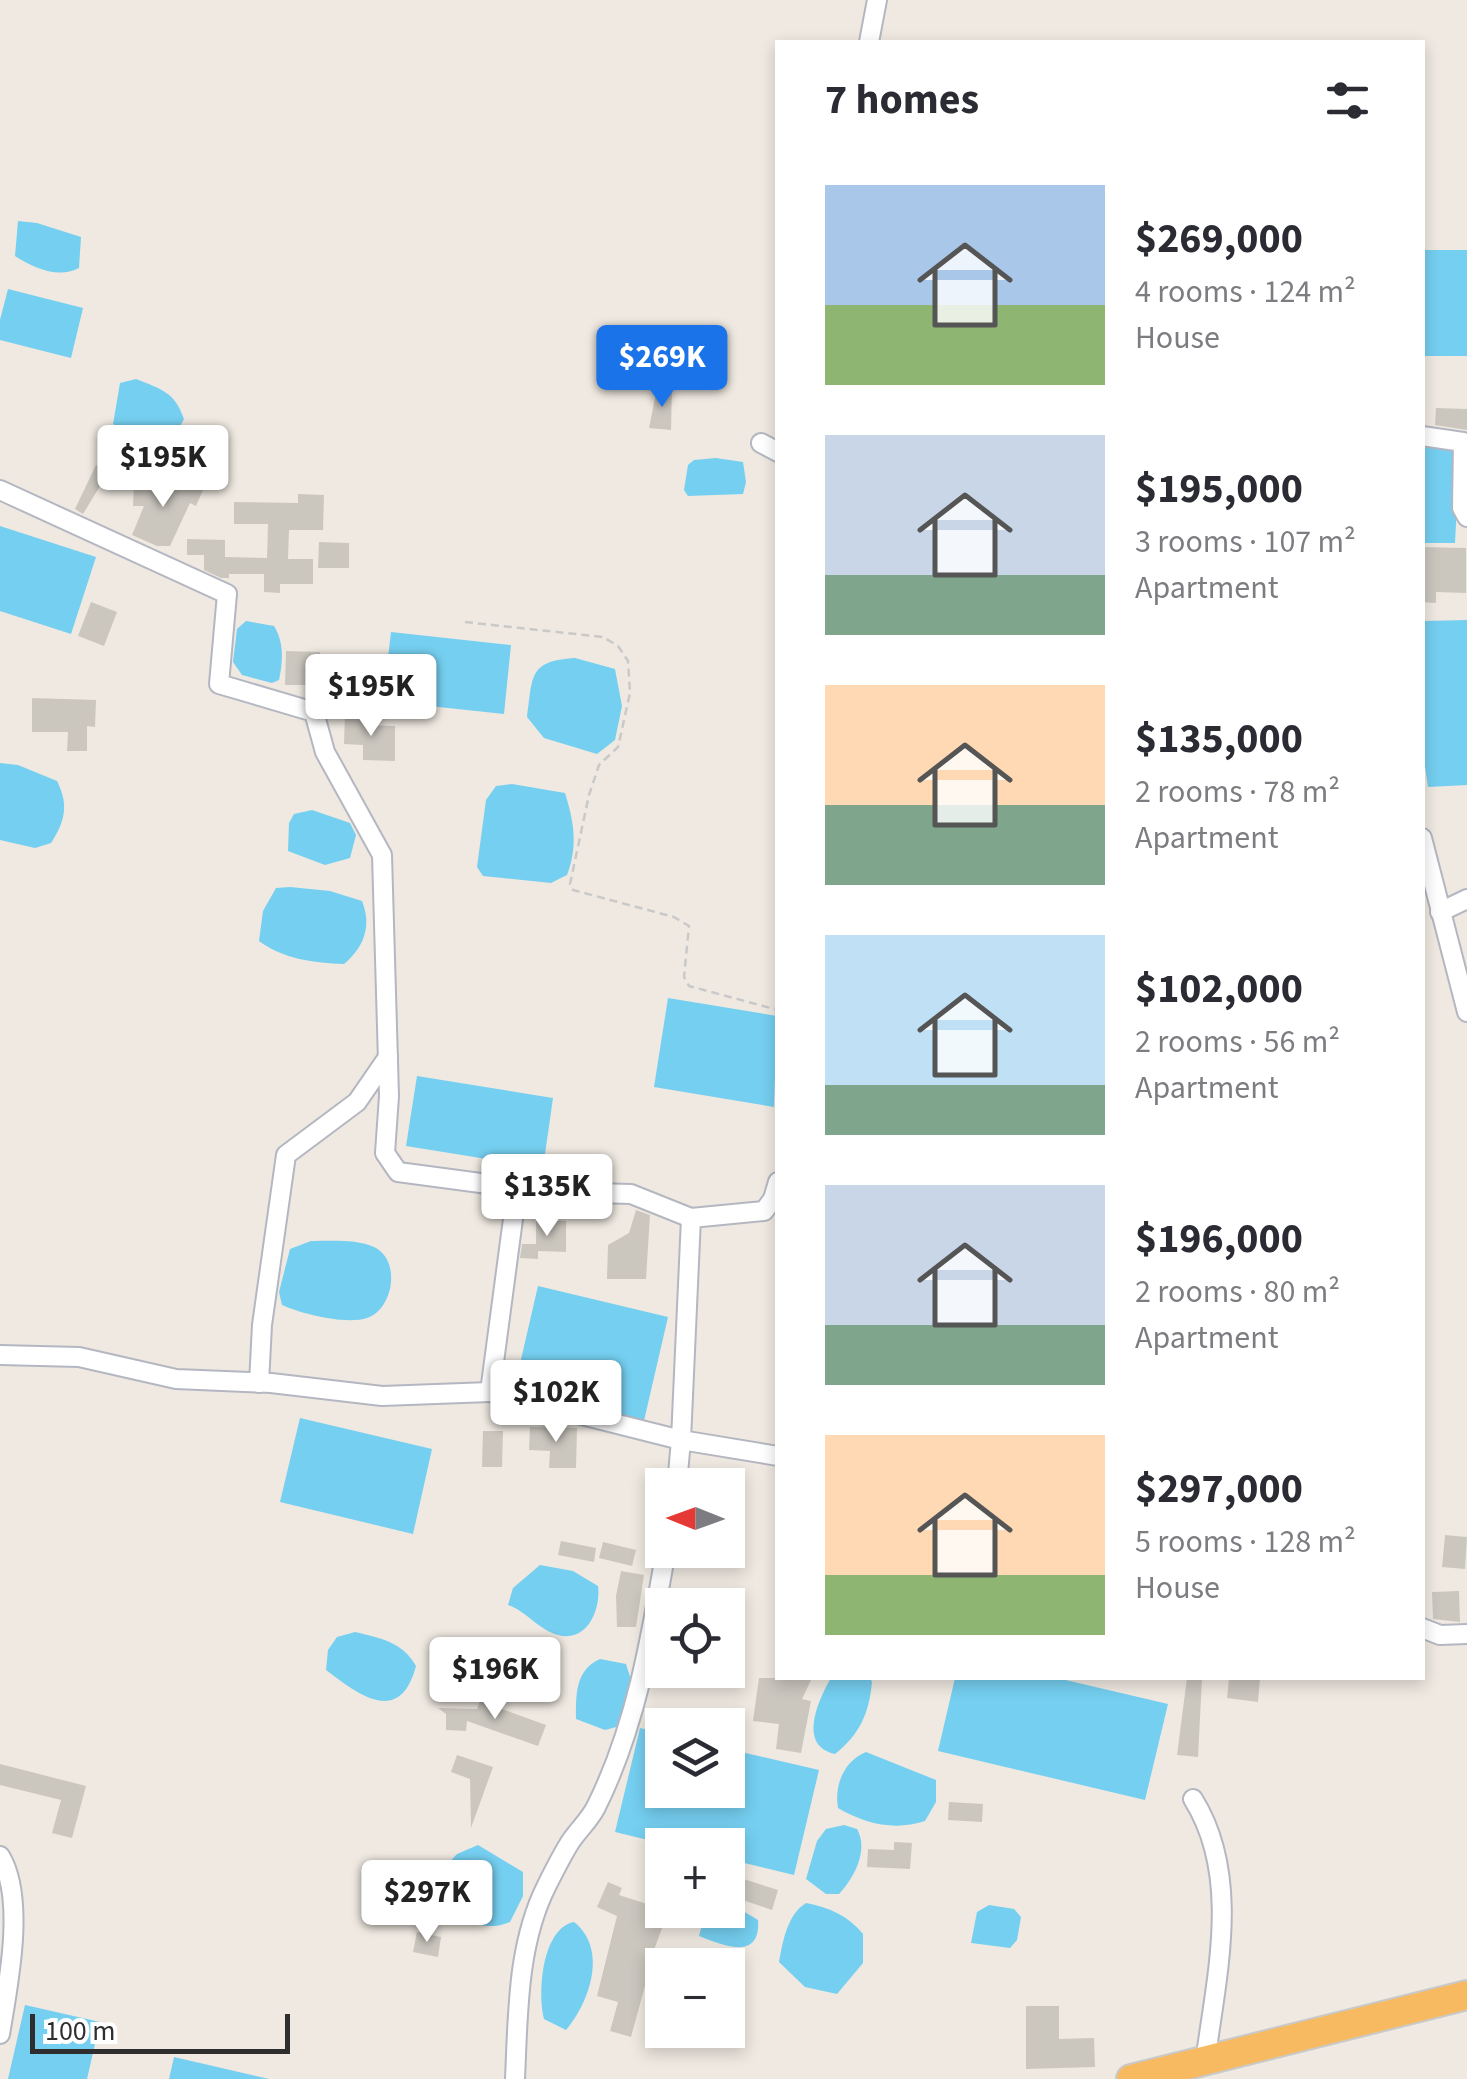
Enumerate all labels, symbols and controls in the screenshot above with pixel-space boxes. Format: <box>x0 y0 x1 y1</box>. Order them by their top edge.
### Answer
text: 7 homes <box>825 70 979 130</box>
icon: filters <box>1320 73 1375 128</box>
text: $269,000 <box>1135 209 1303 269</box>
icon: home <box>905 225 1025 345</box>
text: 4 rooms · 124 m² <box>1135 269 1356 315</box>
text: House <box>1135 315 1220 361</box>
pin: $269K <box>592 325 732 410</box>
text: $269K <box>618 334 706 380</box>
pin: $195K <box>93 425 233 510</box>
text: $195K <box>119 434 207 480</box>
text: $195,000 <box>1135 459 1303 519</box>
icon: home <box>905 475 1025 595</box>
text: 3 rooms · 107 m² <box>1135 519 1356 565</box>
text: Apartment <box>1135 565 1278 611</box>
pin: $195K <box>301 654 441 739</box>
text: $195K <box>327 663 415 709</box>
text: $135,000 <box>1135 709 1303 769</box>
icon: home <box>905 725 1025 845</box>
text: 2 rooms · 78 m² <box>1135 769 1340 815</box>
text: Apartment <box>1135 815 1278 861</box>
text: $102,000 <box>1135 959 1303 1019</box>
icon: home <box>905 975 1025 1095</box>
text: 2 rooms · 56 m² <box>1135 1019 1340 1065</box>
text: Apartment <box>1135 1065 1278 1111</box>
pin: $135K <box>477 1154 617 1239</box>
text: $135K <box>503 1163 591 1209</box>
text: $196,000 <box>1135 1209 1303 1269</box>
icon: home <box>905 1225 1025 1345</box>
text: 2 rooms · 80 m² <box>1135 1269 1340 1315</box>
text: Apartment <box>1135 1315 1278 1361</box>
pin: $102K <box>486 1360 626 1445</box>
text: $102K <box>512 1369 600 1415</box>
text: $297,000 <box>1135 1459 1303 1519</box>
north arrow <box>645 1468 745 1568</box>
map controls <box>645 1468 745 2048</box>
icon: home <box>905 1475 1025 1595</box>
text: 5 rooms · 128 m² <box>1135 1519 1356 1565</box>
text: House <box>1135 1565 1220 1611</box>
button: locate <box>645 1588 745 1688</box>
pin: $196K <box>425 1637 565 1722</box>
text: $196K <box>451 1646 539 1692</box>
button: layers <box>645 1708 745 1808</box>
button: + <box>645 1828 745 1928</box>
pin: $297K <box>357 1860 497 1945</box>
text: $297K <box>383 1869 471 1915</box>
button: − <box>645 1948 745 2048</box>
scale bar <box>30 2009 290 2054</box>
text: 100 m <box>45 2011 116 2051</box>

